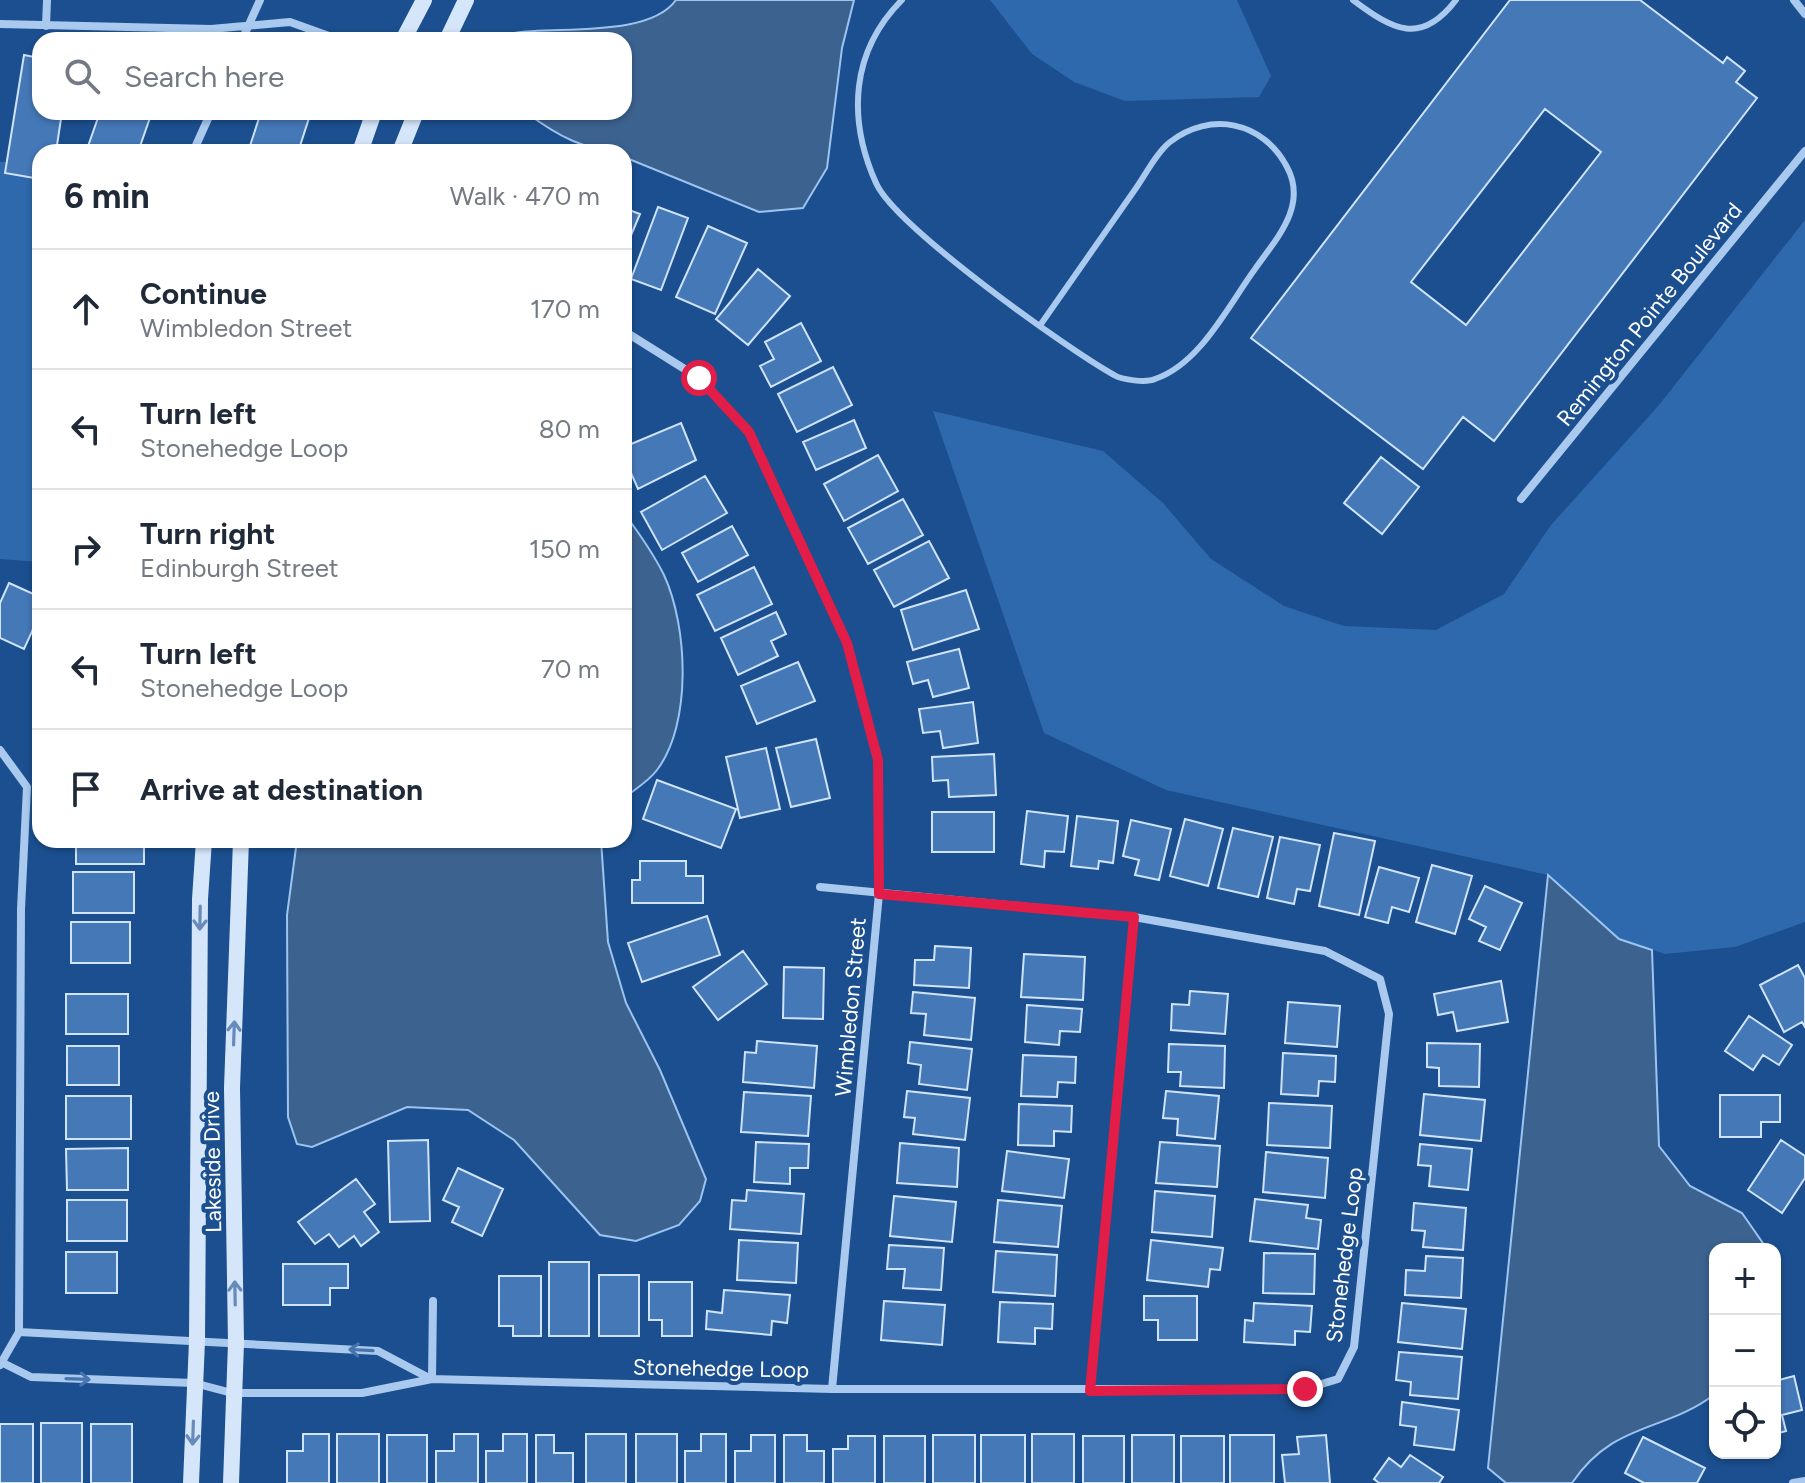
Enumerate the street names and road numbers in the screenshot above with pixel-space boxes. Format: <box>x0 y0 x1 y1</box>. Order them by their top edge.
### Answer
street label: Remington Pointe Boulevard <box>1551 197 1748 431</box>
street label: Wimbledon Street <box>829 916 872 1098</box>
street label: Lakeside Drive <box>198 1091 227 1233</box>
street label: Stonehedge Loop <box>1320 1166 1369 1344</box>
street label: Stonehedge Loop <box>633 1353 809 1384</box>

